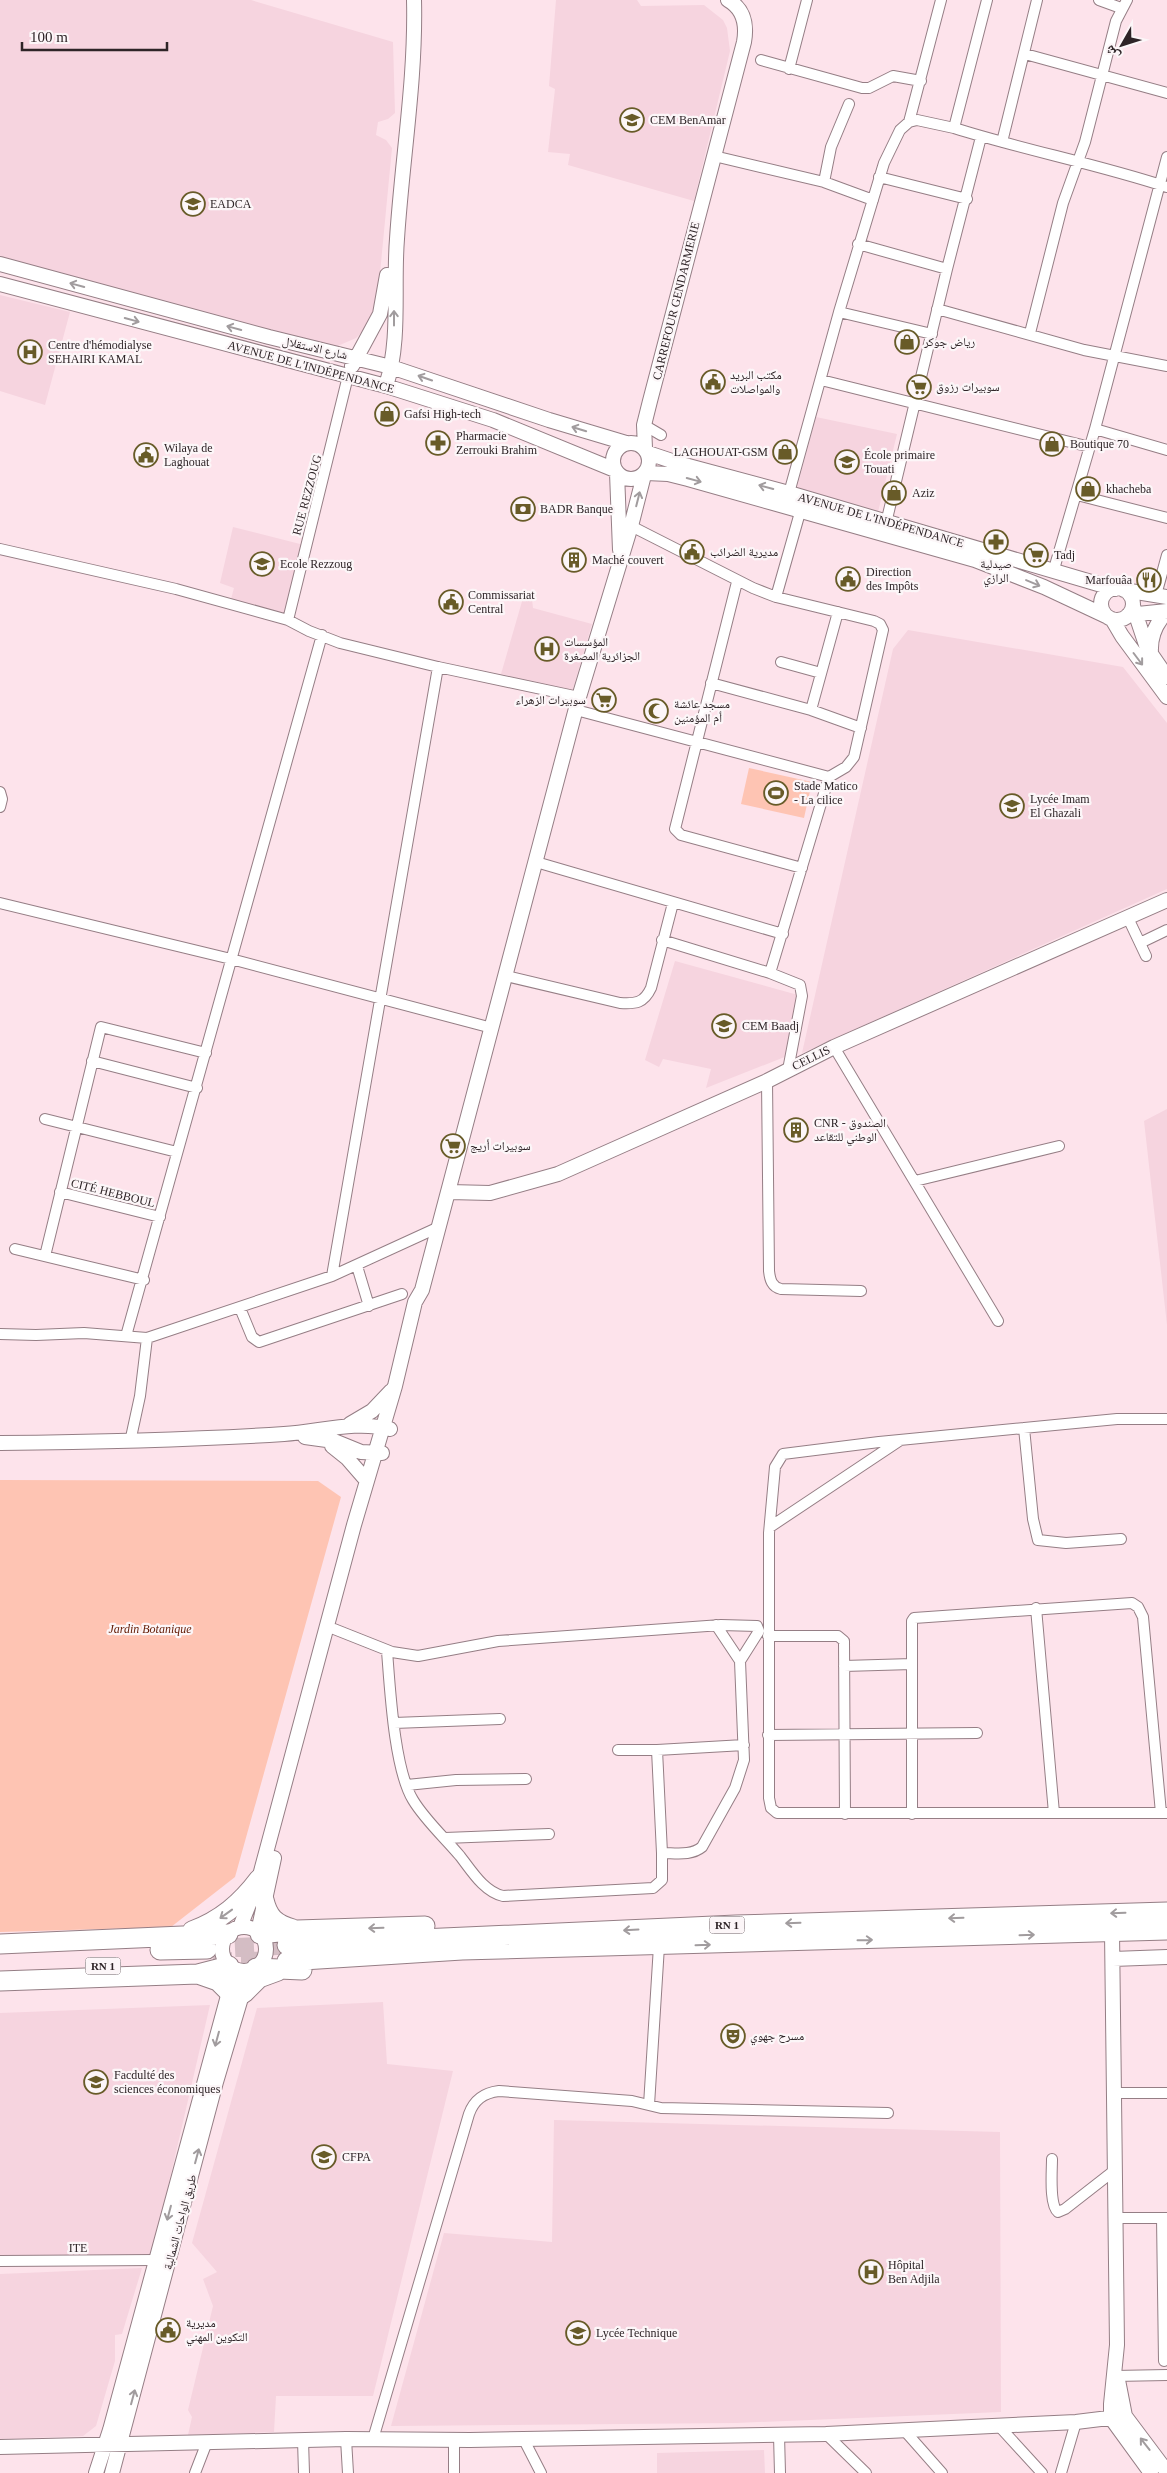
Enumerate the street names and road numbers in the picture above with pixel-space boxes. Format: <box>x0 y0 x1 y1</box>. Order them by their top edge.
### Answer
street label: CARREFOUR GENDARMERIE <box>650 221 702 381</box>
street label: شارع الاستقلال <box>281 334 349 363</box>
street label: AVENUE DE L'INDÉPENDANCE <box>226 338 396 396</box>
street label: RUE REZZOUG <box>289 453 325 537</box>
street label: AVENUE DE L'INDÉPENDANCE <box>796 490 966 550</box>
street label: CELLIS <box>790 1043 832 1073</box>
street label: CITÉ HEBBOUL <box>69 1176 157 1210</box>
road number: RN 1 <box>710 1916 744 1934</box>
road number: RN 1 <box>86 1958 120 1974</box>
street label: طريق الواحات الشمالية <box>161 2173 200 2271</box>
street label: ITE <box>69 2241 87 2255</box>

